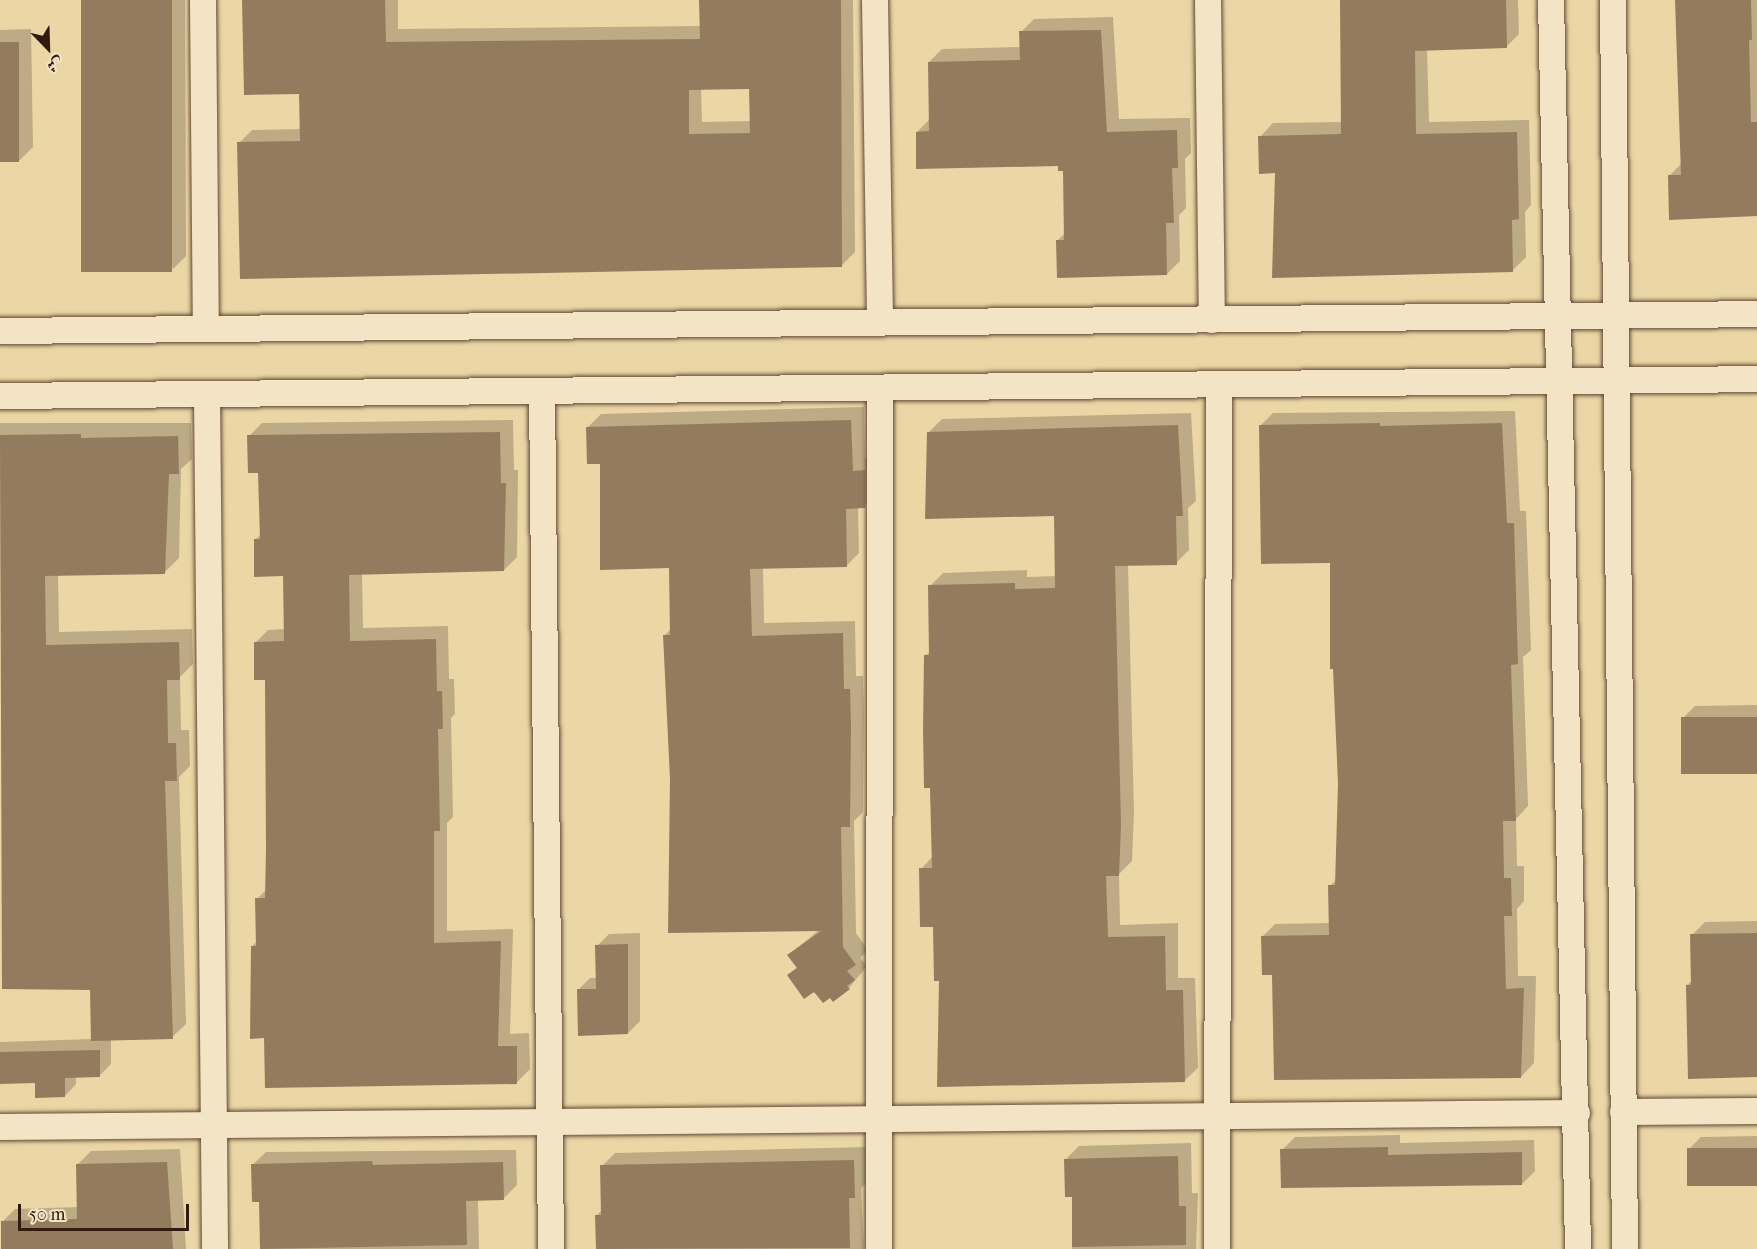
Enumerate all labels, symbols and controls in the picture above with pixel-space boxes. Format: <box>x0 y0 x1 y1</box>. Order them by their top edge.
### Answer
north arrow <box>18 18 78 78</box>
text: ش <box>44 53 66 77</box>
scale bar <box>21 1192 192 1230</box>
text: 50 m <box>29 1204 65 1225</box>

